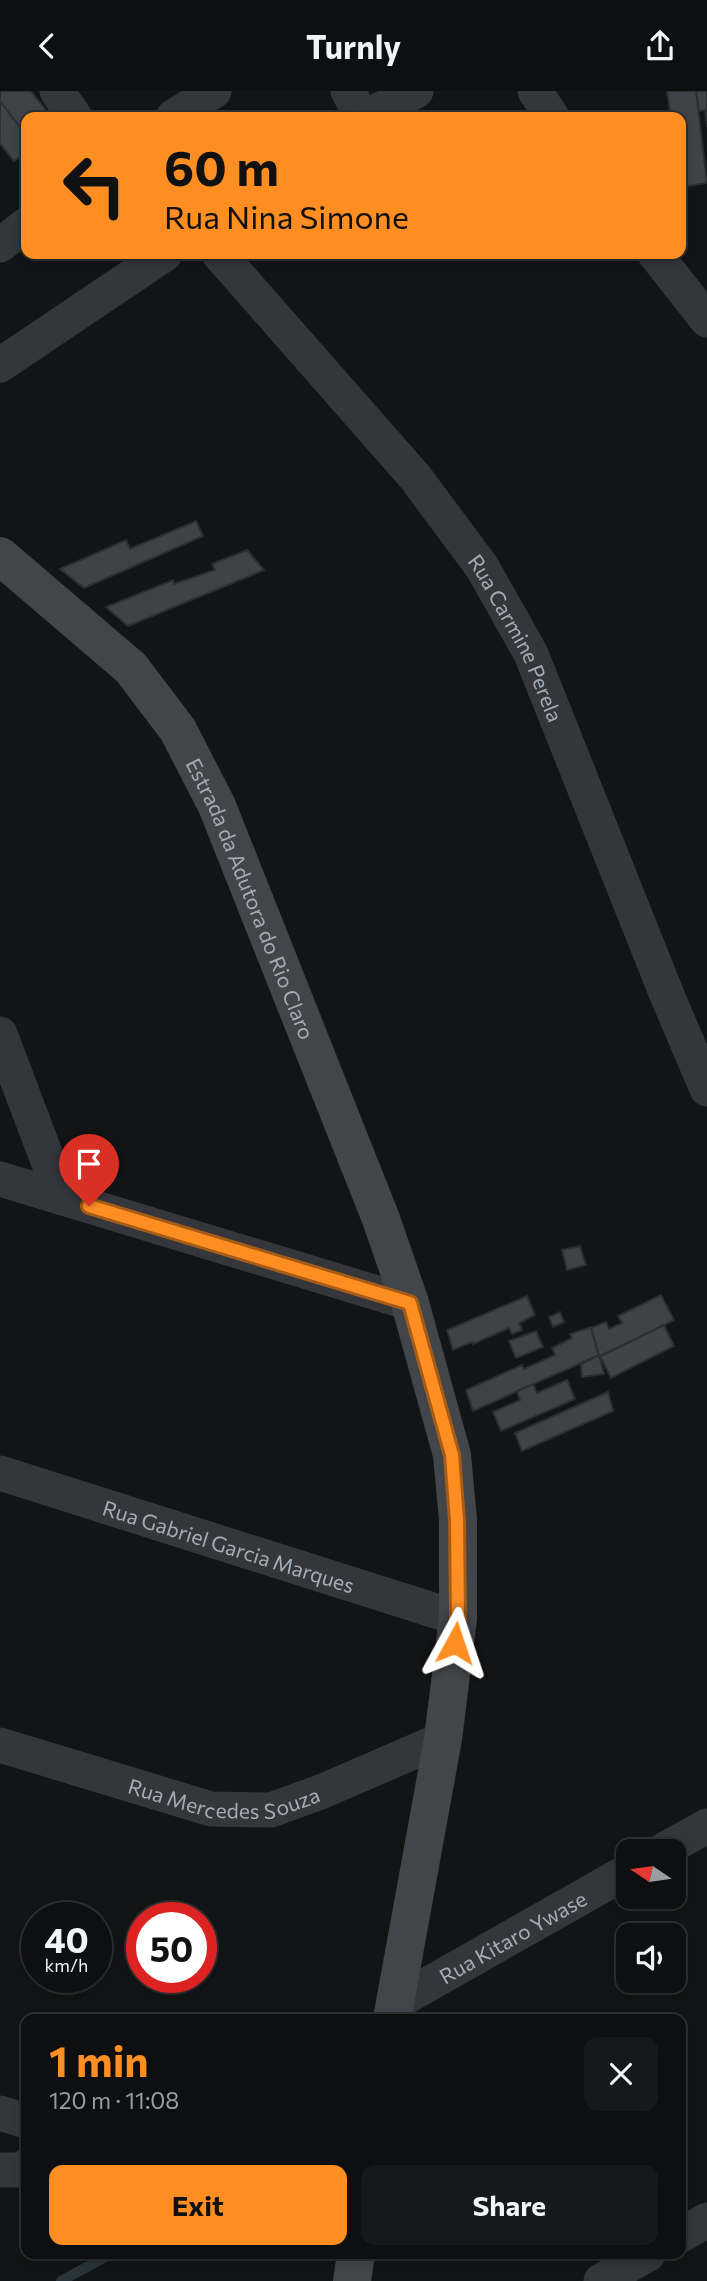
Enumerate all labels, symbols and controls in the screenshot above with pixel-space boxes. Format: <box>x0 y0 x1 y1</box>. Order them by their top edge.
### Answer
text: Turnly <box>306 26 401 66</box>
icon: back <box>28 27 66 65</box>
icon: share <box>641 27 679 65</box>
text: 60 m <box>164 136 279 196</box>
icon: left <box>49 140 140 231</box>
text: Rua Nina Simone <box>164 196 409 236</box>
street label: Rua Carmine Perela <box>464 549 569 725</box>
street label: Estrada da Adutora do Rio Claro <box>182 753 321 1043</box>
pin <box>59 1134 119 1206</box>
icon: arrive <box>70 1145 108 1183</box>
street label: Rua Gabriel Garcia Marques <box>100 1494 358 1597</box>
position arrow <box>418 1606 492 1680</box>
street label: Rua Mercedes Souza <box>125 1772 323 1823</box>
north arrow <box>616 1839 686 1909</box>
map controls <box>616 1839 686 1993</box>
street label: Rua Kitaro Ywase <box>434 1885 590 1988</box>
speed limit sign: 50 <box>126 1902 217 1993</box>
text: 40 <box>44 1917 89 1960</box>
button: sound <box>616 1923 686 1993</box>
text: km/h <box>45 1954 88 1976</box>
text: 1 min <box>49 2034 149 2086</box>
button: close <box>584 2037 658 2111</box>
text: 120 m · 11:08 <box>49 2086 179 2114</box>
button: Exit <box>49 2165 347 2245</box>
button: Share <box>361 2165 658 2245</box>

